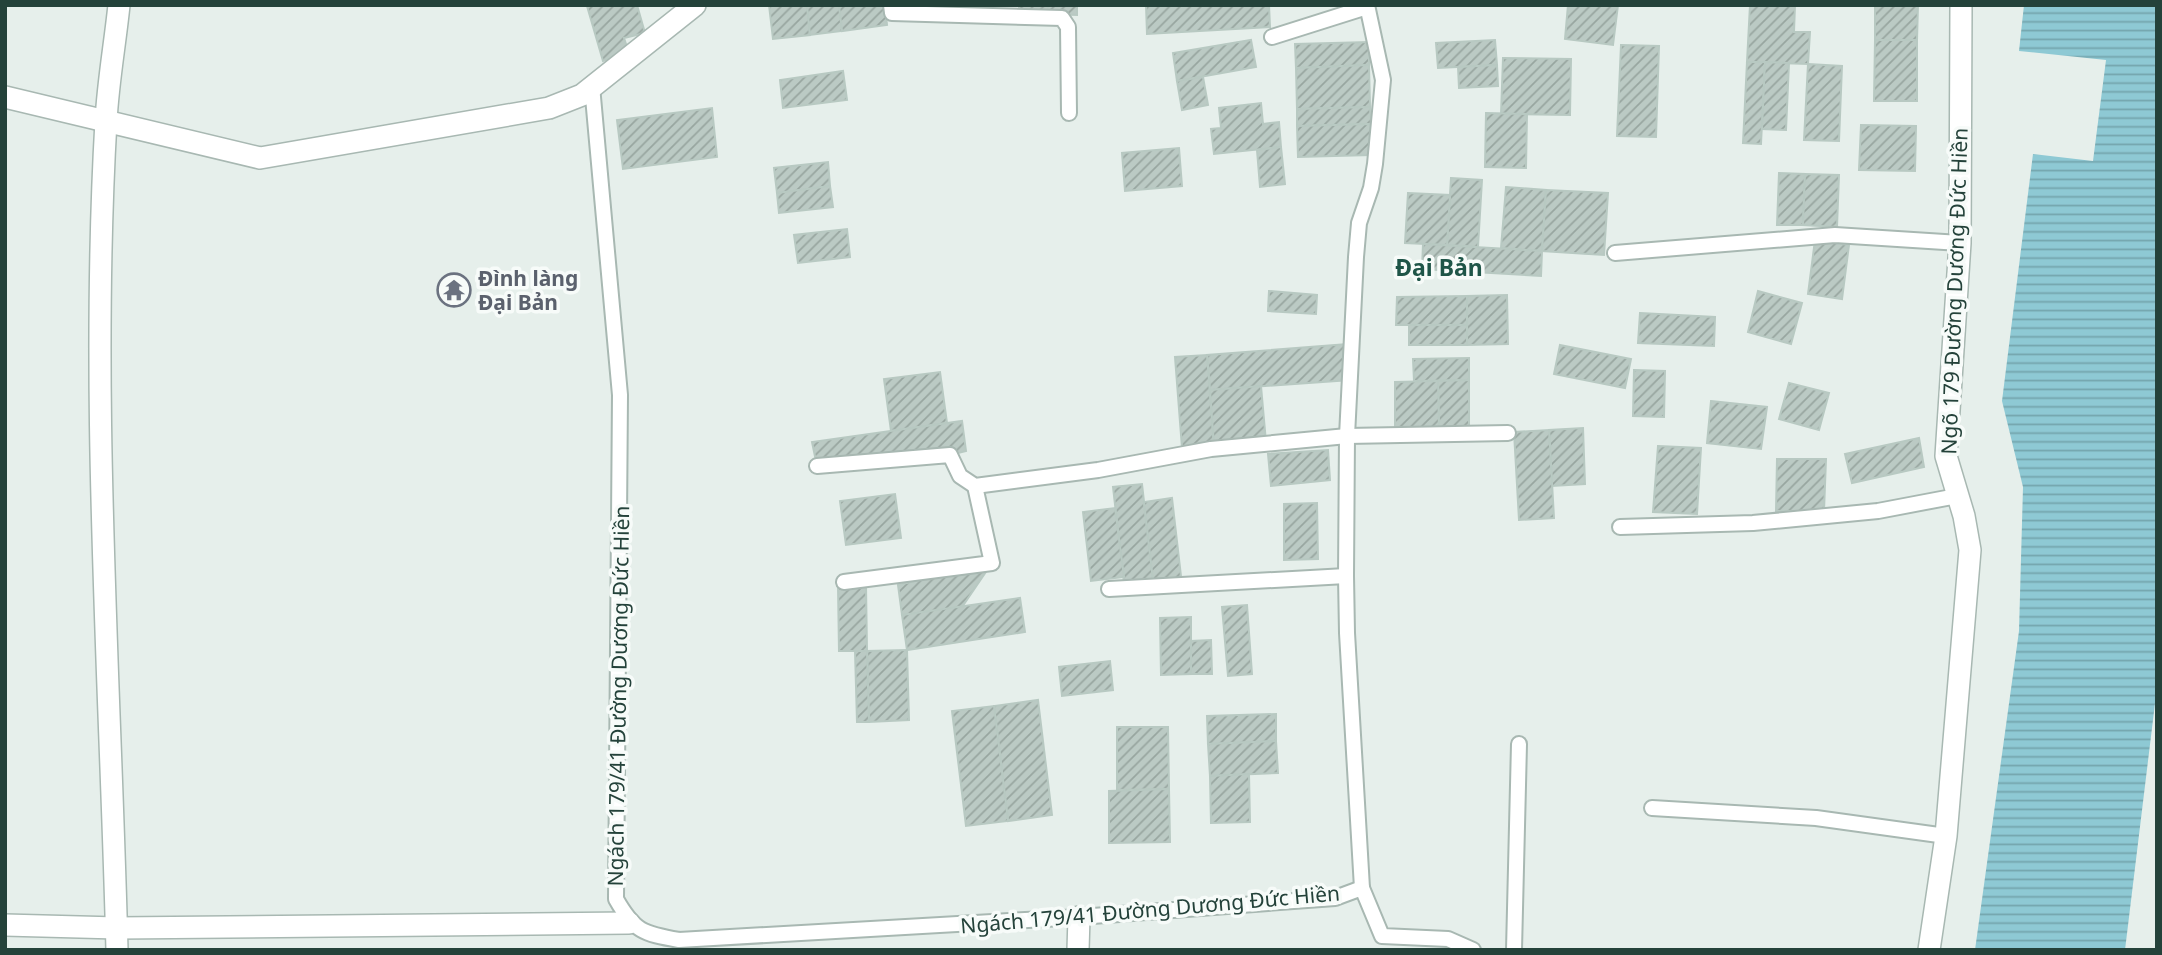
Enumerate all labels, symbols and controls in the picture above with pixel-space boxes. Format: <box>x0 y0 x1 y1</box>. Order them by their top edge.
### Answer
street label: Ngõ 179 Đường Dương Đức Hiền <box>1934 127 1974 455</box>
district label: Đại Bản <box>1395 251 1483 283</box>
place label: Đình làng Đại Bản <box>478 264 578 316</box>
temple icon: Đình làng Đại Bản <box>435 271 473 309</box>
street label: Ngách 179/41 Đường Dương Đức Hiền <box>601 505 635 887</box>
street label: Ngách 179/41 Đường Dương Đức Hiền <box>959 878 1341 940</box>

